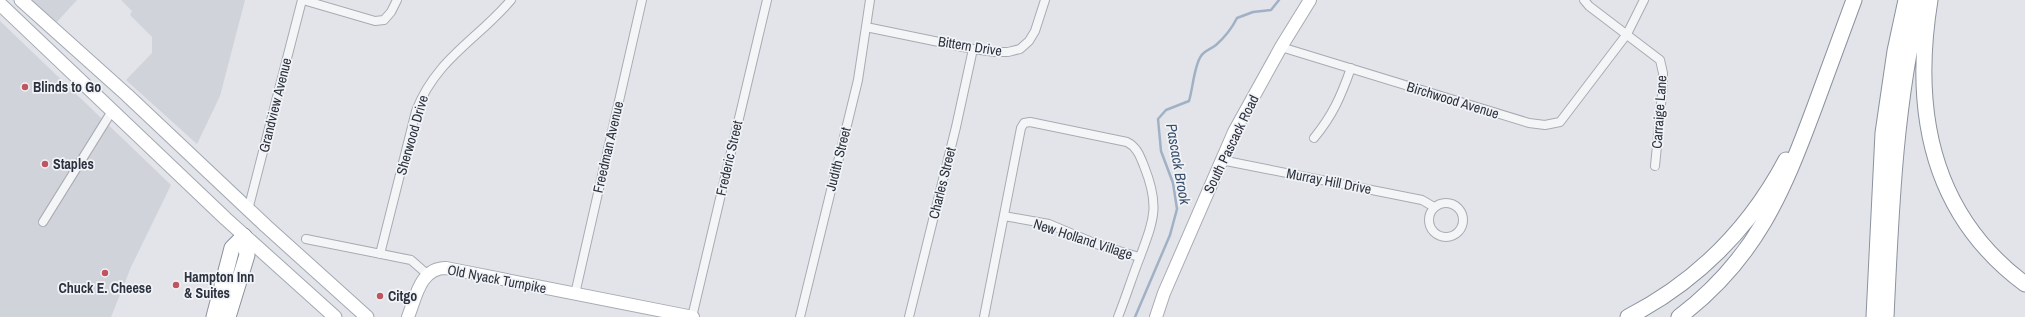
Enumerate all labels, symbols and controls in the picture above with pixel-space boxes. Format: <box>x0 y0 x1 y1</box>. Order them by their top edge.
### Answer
street label: Bittern Drive <box>937 32 1003 60</box>
street label: Grandview Avenue <box>255 56 295 154</box>
street label: Carraige Lane <box>1647 75 1671 149</box>
street label: Birchwood Avenue <box>1405 77 1501 123</box>
place label: Blinds to Go <box>33 78 101 96</box>
marker: Blinds to Go <box>20 82 30 92</box>
street label: South Pascack Road <box>1199 92 1263 196</box>
street label: Sherwood Drive <box>392 93 432 177</box>
street label: Freedman Avenue <box>589 99 627 195</box>
street label: Frederic Street <box>712 119 746 197</box>
water label: Pascack Brook <box>1161 122 1196 207</box>
street label: Judith Street <box>821 125 855 193</box>
street label: Charles Street <box>924 145 960 221</box>
place label: Staples <box>53 155 94 173</box>
marker: Staples <box>40 159 50 169</box>
street label: Murray Hill Drive <box>1285 164 1373 198</box>
street label: New Holland Village <box>1031 214 1135 264</box>
street label: Old Nyack Turnpike <box>446 261 548 297</box>
marker: Chuck E. Cheese <box>100 268 110 278</box>
place label: Hampton Inn & Suites <box>184 268 254 302</box>
place label: Chuck E. Cheese <box>58 279 152 297</box>
marker: Hampton Inn & Suites <box>171 280 181 290</box>
place label: Citgo <box>388 287 417 305</box>
marker: Citgo <box>375 291 385 301</box>

